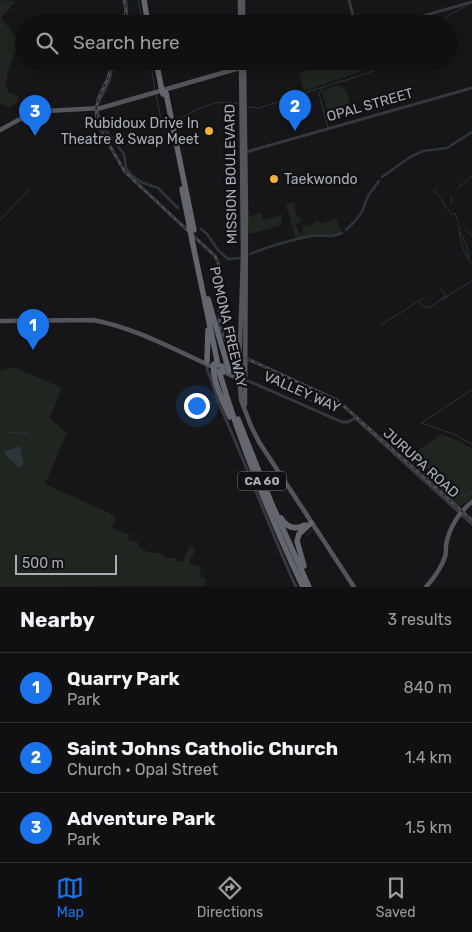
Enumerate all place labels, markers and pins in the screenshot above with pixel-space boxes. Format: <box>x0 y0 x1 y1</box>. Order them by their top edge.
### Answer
pin: 2 <box>279 90 311 131</box>
pin: 3 <box>19 95 51 136</box>
place label: Rubidoux Drive In Theatre & Swap Meet <box>61 115 200 148</box>
marker: Rubidoux Drive In Theatre & Swap Meet <box>203 125 215 137</box>
place label: Taekwondo <box>284 171 358 188</box>
marker: Taekwondo <box>268 173 280 185</box>
pin: 1 <box>17 309 49 350</box>

